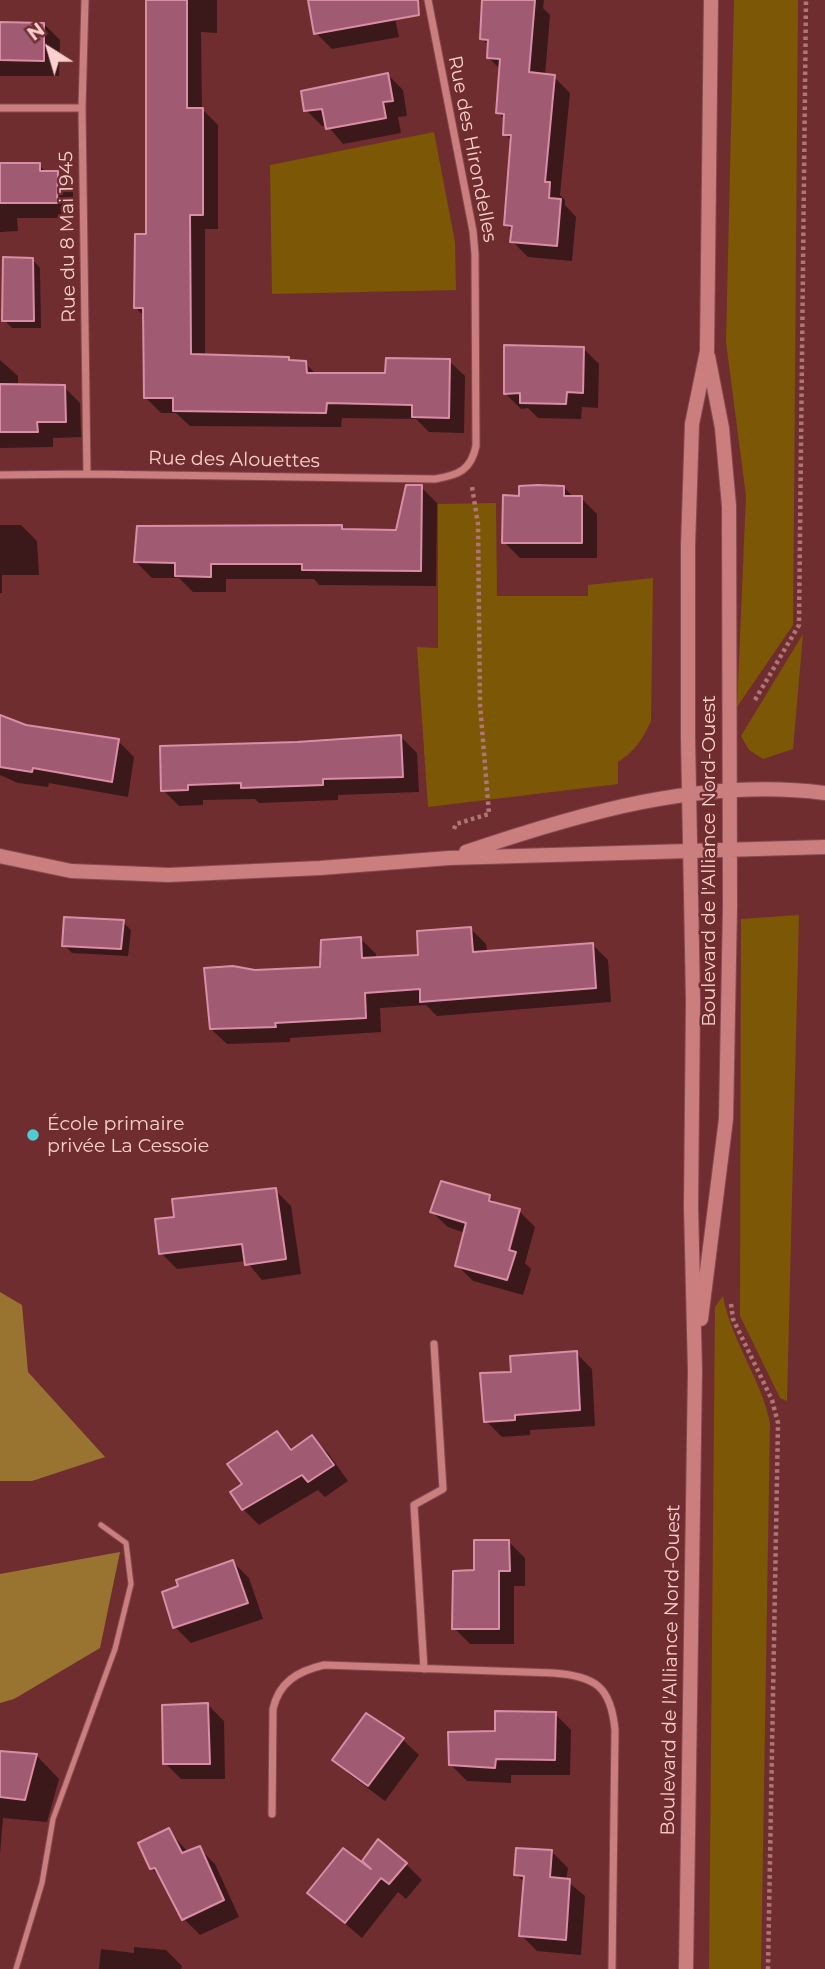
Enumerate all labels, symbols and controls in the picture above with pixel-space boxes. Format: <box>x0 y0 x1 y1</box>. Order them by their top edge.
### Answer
north arrow <box>14 14 84 84</box>
text: N <box>23 18 49 46</box>
street label: Rue des Hirondelles <box>443 54 501 244</box>
street label: Rue du 8 Mai 1945 <box>55 151 81 323</box>
street label: Rue des Alouettes <box>148 447 320 473</box>
street label: Boulevard de l'Alliance Nord-Ouest <box>698 695 720 1027</box>
place label: École primaire privée La Cessoie <box>47 1113 209 1157</box>
marker: École primaire privée La Cessoie <box>25 1127 41 1143</box>
street label: Boulevard de l'Alliance Nord-Ouest <box>657 1504 685 1836</box>

